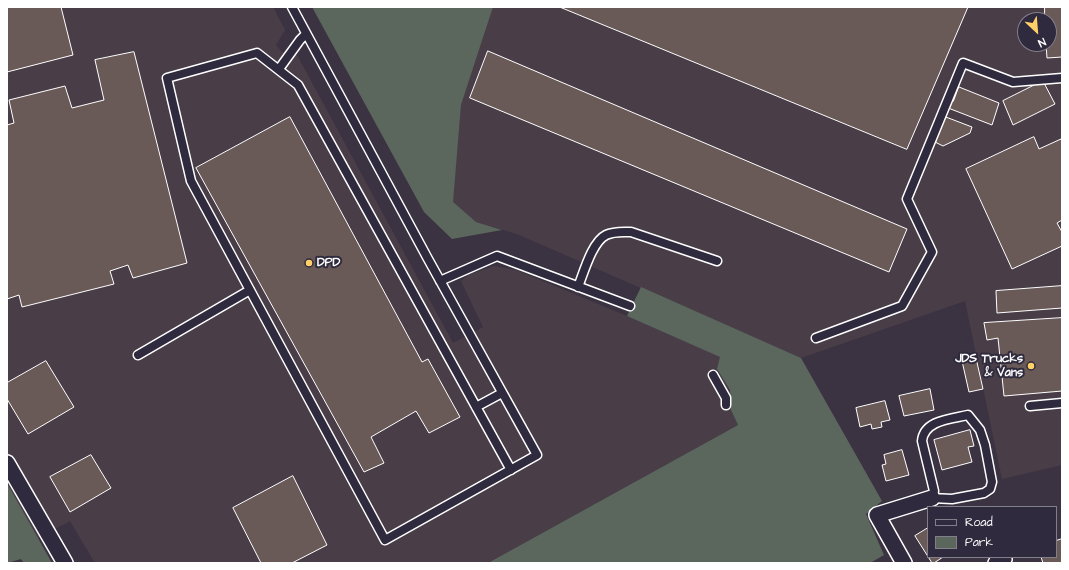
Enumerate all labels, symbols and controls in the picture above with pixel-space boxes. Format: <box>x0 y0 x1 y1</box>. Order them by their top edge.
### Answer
north arrow <box>1017 12 1057 52</box>
text: N <box>1036 34 1048 51</box>
place label: DPD <box>317 256 340 270</box>
marker: DPD <box>304 258 314 268</box>
place label: JDS Trucks & Vans <box>955 352 1023 380</box>
marker: JDS Trucks & Vans <box>1026 361 1036 371</box>
legend <box>927 506 1057 558</box>
text: Road <box>965 514 993 531</box>
text: Park <box>965 534 993 551</box>

